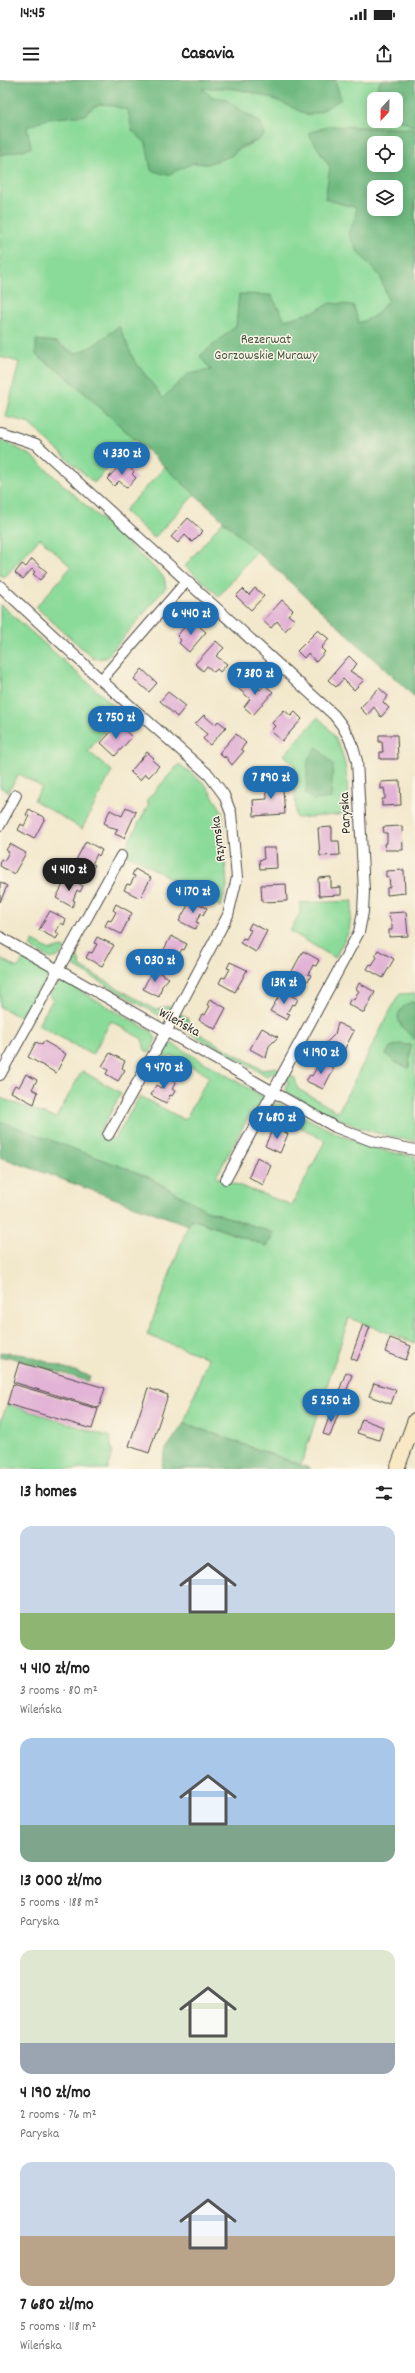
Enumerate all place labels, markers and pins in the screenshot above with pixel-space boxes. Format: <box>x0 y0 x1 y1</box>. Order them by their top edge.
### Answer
pin: 4 330 zł <box>81 442 163 476</box>
pin: 6 440 zł <box>150 602 232 636</box>
pin: 7 380 zł <box>214 662 296 696</box>
pin: 2 750 zł <box>75 706 157 740</box>
pin: 7 890 zł <box>230 766 312 800</box>
pin: 4 410 zł <box>28 858 110 892</box>
pin: 4 170 zł <box>152 880 234 914</box>
pin: 9 030 zł <box>114 949 196 983</box>
pin: 13K zł <box>251 971 317 1005</box>
pin: 4 190 zł <box>280 1041 362 1075</box>
pin: 9 470 zł <box>123 1056 205 1090</box>
pin: 7 680 zł <box>236 1106 318 1140</box>
pin: 5 250 zł <box>290 1389 372 1423</box>

